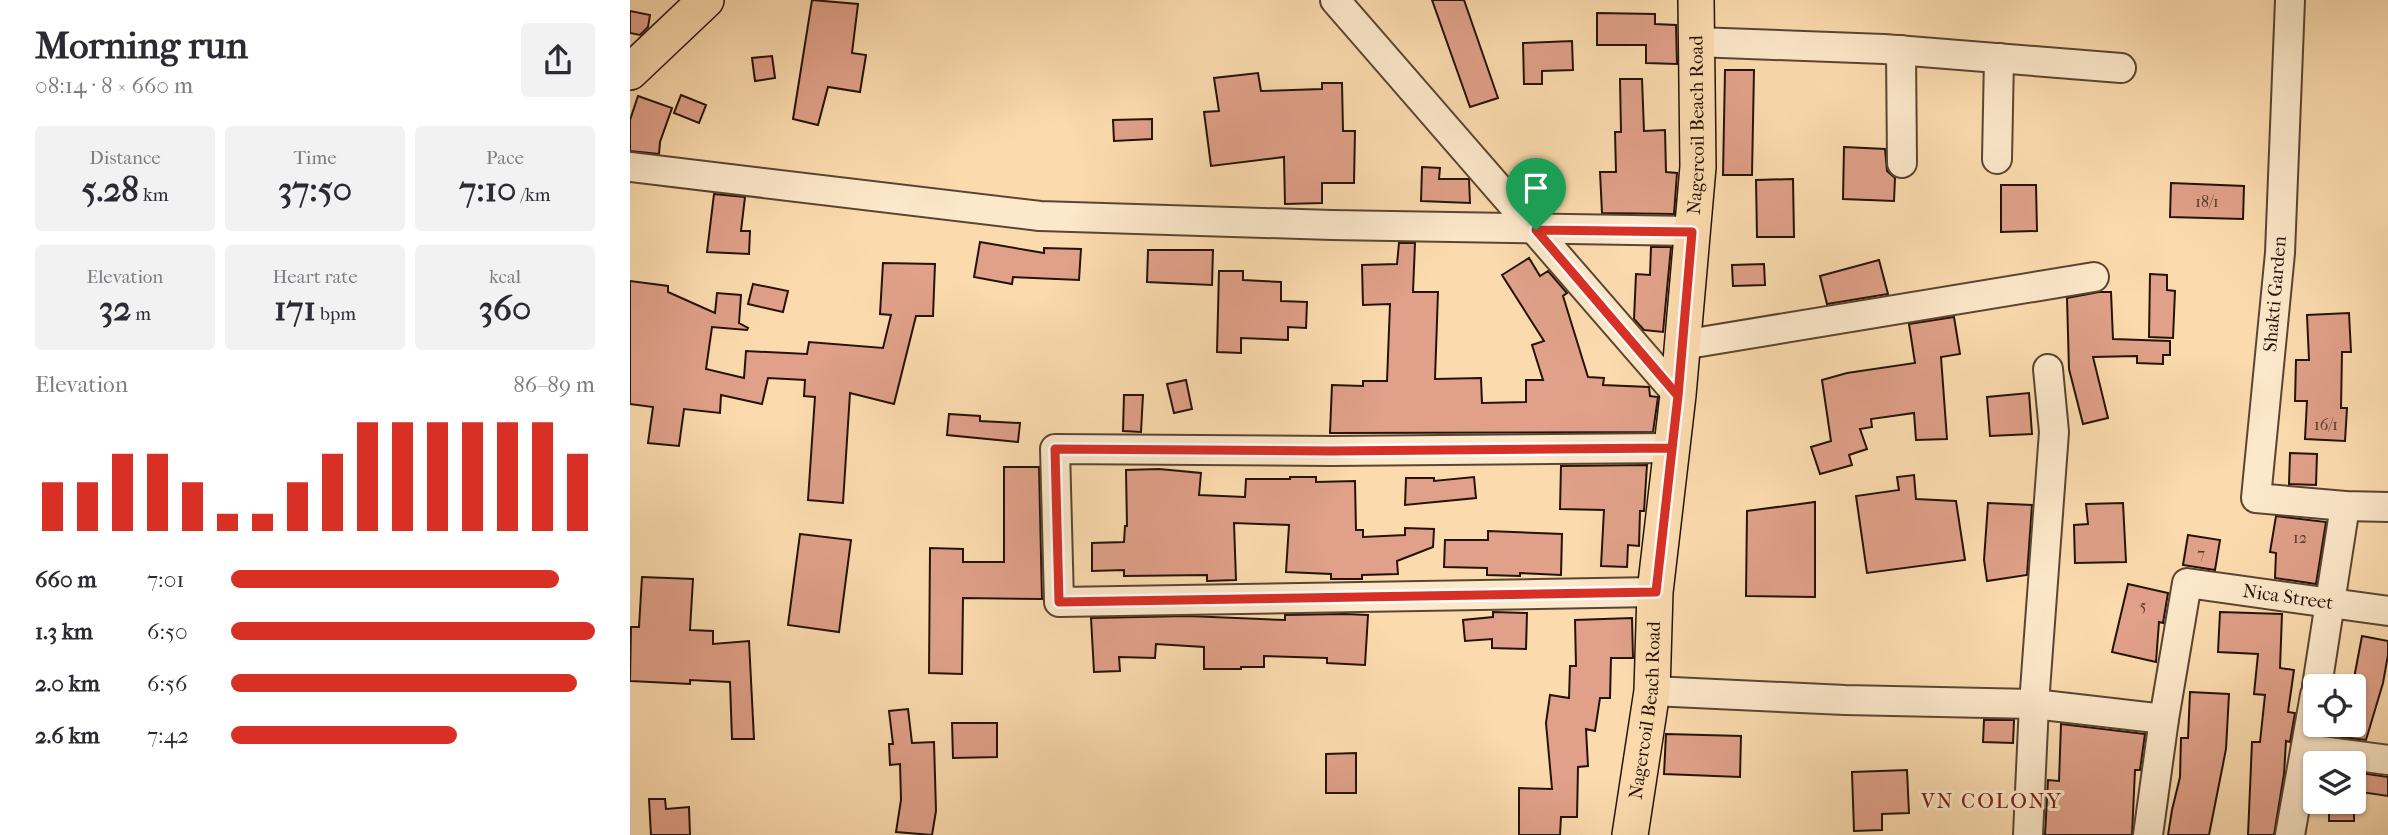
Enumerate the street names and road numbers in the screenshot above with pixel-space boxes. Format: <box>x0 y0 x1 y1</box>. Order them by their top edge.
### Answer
street label: Nagercoil Beach Road <box>1683 35 1709 215</box>
street label: Shakti Garden <box>2259 235 2291 353</box>
street label: Nica Street <box>2241 580 2335 614</box>
street label: Nagercoil Beach Road <box>1625 620 1665 801</box>

